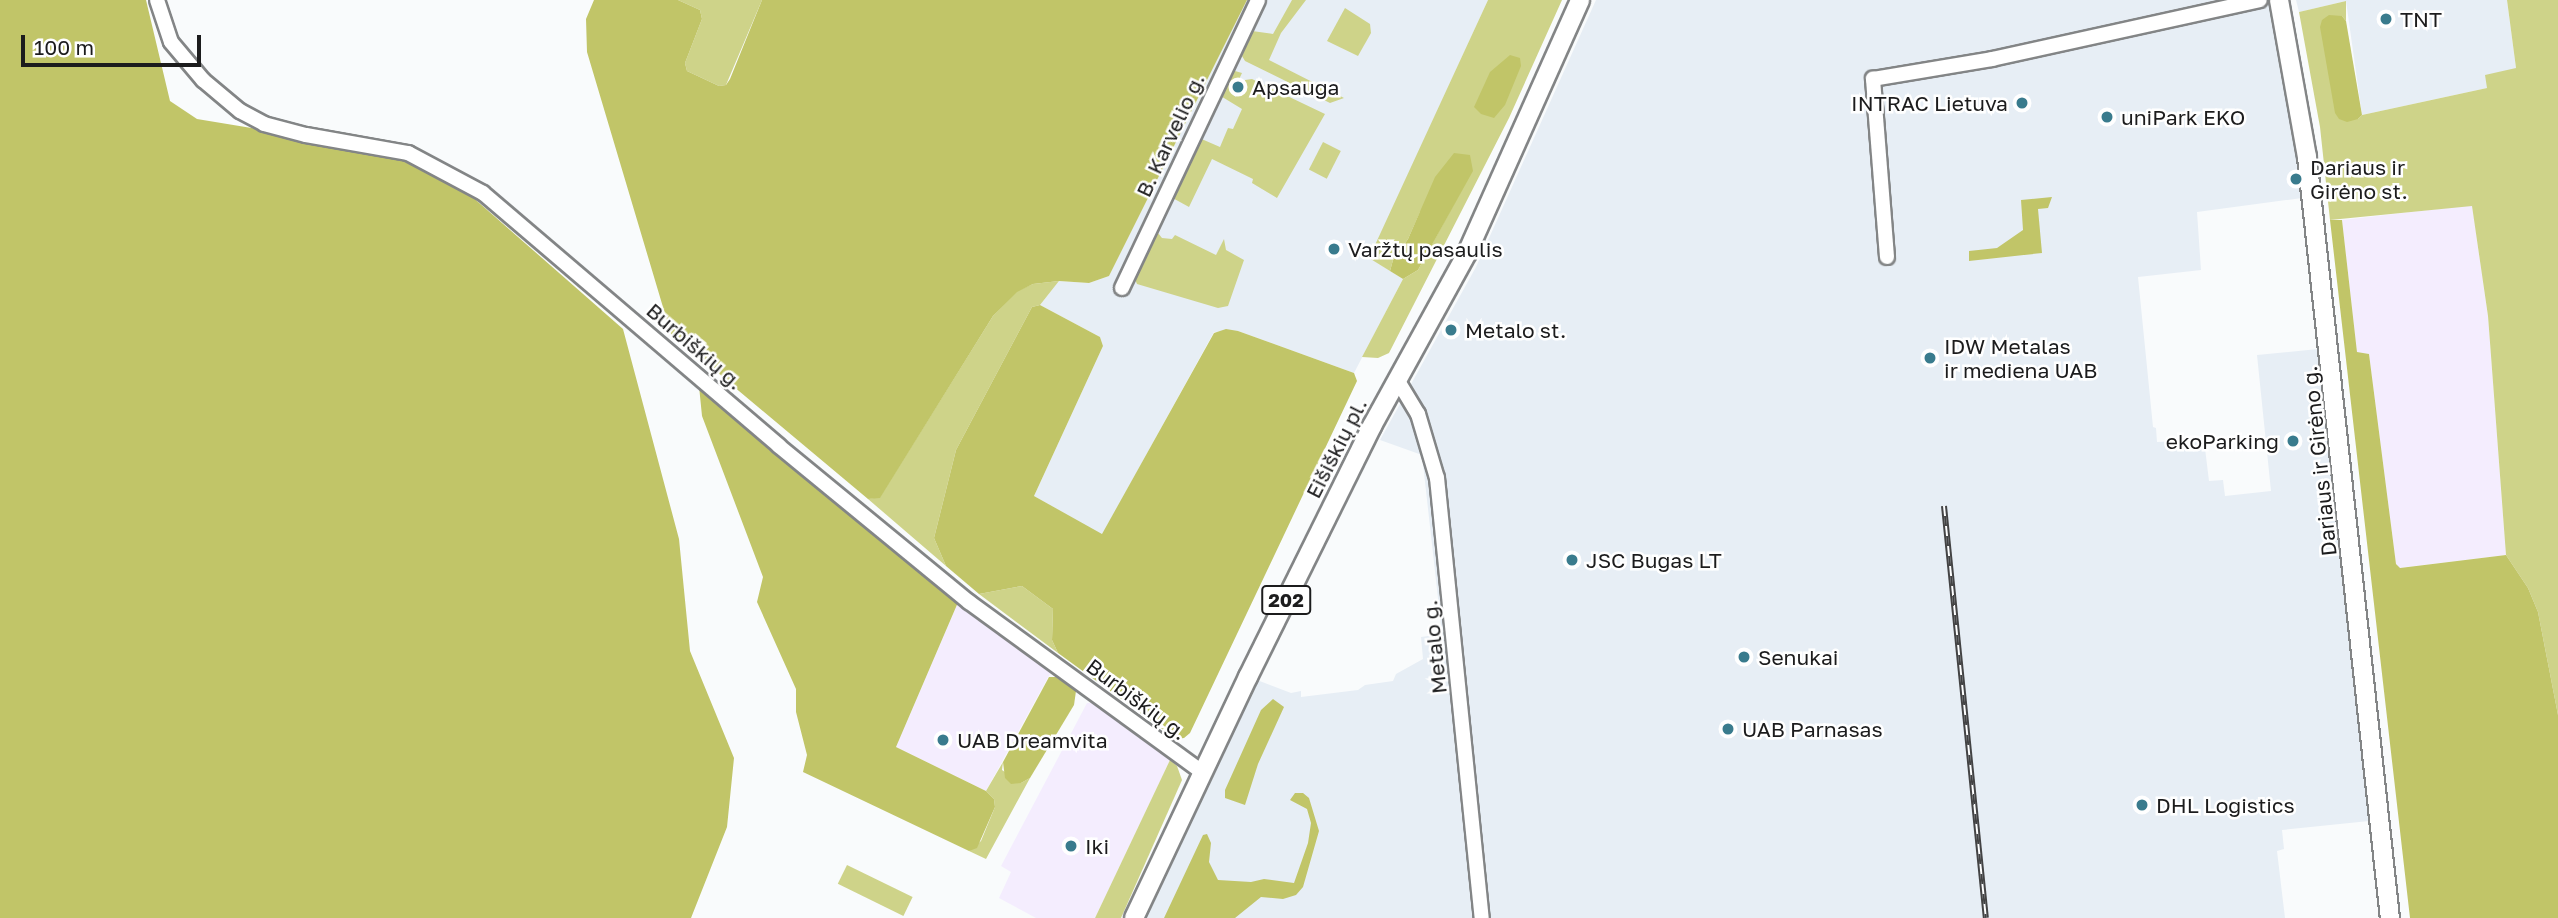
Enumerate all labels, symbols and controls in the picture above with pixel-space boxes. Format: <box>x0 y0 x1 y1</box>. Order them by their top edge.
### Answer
place label: TNT <box>2400 6 2442 32</box>
marker: TNT <box>2378 11 2394 27</box>
scale bar <box>24 21 205 65</box>
text: 100 m <box>34 34 94 60</box>
street label: B. Karvelio g. <box>1130 69 1210 201</box>
place label: Apsauga <box>1252 74 1339 100</box>
marker: Apsauga <box>1230 79 1246 95</box>
place label: INTRAC Lietuva <box>1851 90 2008 116</box>
marker: INTRAC Lietuva <box>2014 95 2030 111</box>
place label: uniPark EKO <box>2121 104 2245 130</box>
marker: uniPark EKO <box>2099 109 2115 125</box>
place label: Dariaus ir Girėno st. <box>2310 154 2408 204</box>
marker: Dariaus ir Girėno st. <box>2288 171 2304 187</box>
place label: Varžtų pasaulis <box>1348 236 1503 262</box>
marker: Varžtų pasaulis <box>1326 241 1342 257</box>
street label: Burbiškių g. <box>642 297 748 395</box>
place label: Metalo st. <box>1465 317 1566 343</box>
marker: Metalo st. <box>1443 322 1459 338</box>
place label: IDW Metalas ir mediena UAB <box>1944 333 2097 383</box>
marker: IDW Metalas ir mediena UAB <box>1922 350 1938 366</box>
street label: Dariaus ir Girėno g. <box>2296 365 2342 557</box>
street label: Eišiškių pl. <box>1300 394 1372 502</box>
place label: ekoParking <box>2166 428 2279 454</box>
marker: ekoParking <box>2285 433 2301 449</box>
place label: JSC Bugas LT <box>1586 547 1722 573</box>
marker: JSC Bugas LT <box>1564 552 1580 568</box>
road number: 202 <box>1260 584 1312 615</box>
street label: Metalo g. <box>1417 599 1451 695</box>
place label: Senukai <box>1758 644 1838 670</box>
marker: Senukai <box>1736 649 1752 665</box>
street label: Burbiškių g. <box>1082 653 1192 745</box>
place label: UAB Parnasas <box>1742 716 1883 742</box>
marker: UAB Parnasas <box>1720 721 1736 737</box>
place label: UAB Dreamvita <box>957 727 1108 753</box>
marker: UAB Dreamvita <box>935 732 951 748</box>
place label: DHL Logistics <box>2156 792 2295 818</box>
marker: DHL Logistics <box>2134 797 2150 813</box>
place label: Iki <box>1085 833 1109 859</box>
marker: Iki <box>1063 838 1079 854</box>

